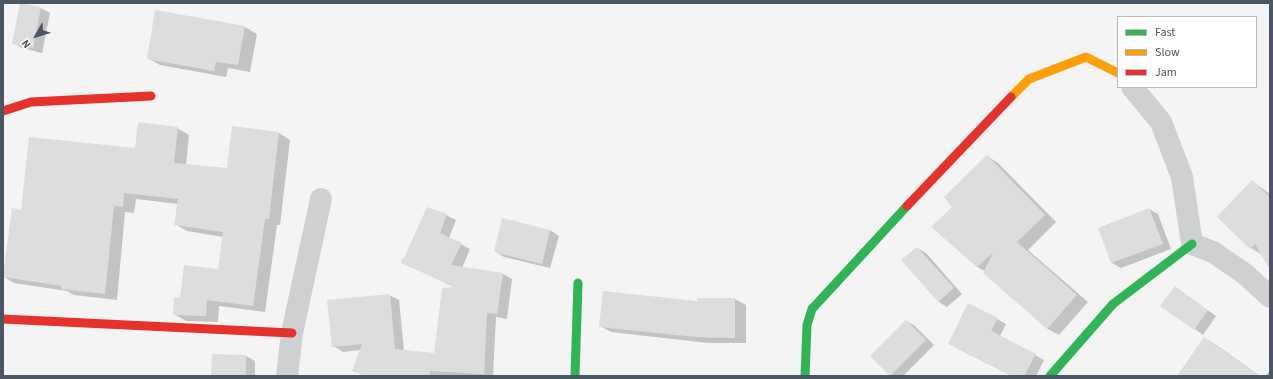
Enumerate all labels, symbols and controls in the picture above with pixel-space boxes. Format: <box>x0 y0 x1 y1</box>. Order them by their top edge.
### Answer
north arrow <box>16 16 56 56</box>
legend <box>1117 16 1257 88</box>
text: Fast <box>1155 24 1175 41</box>
text: N <box>18 36 34 51</box>
text: Slow <box>1155 44 1180 61</box>
text: Jam <box>1155 64 1177 81</box>

